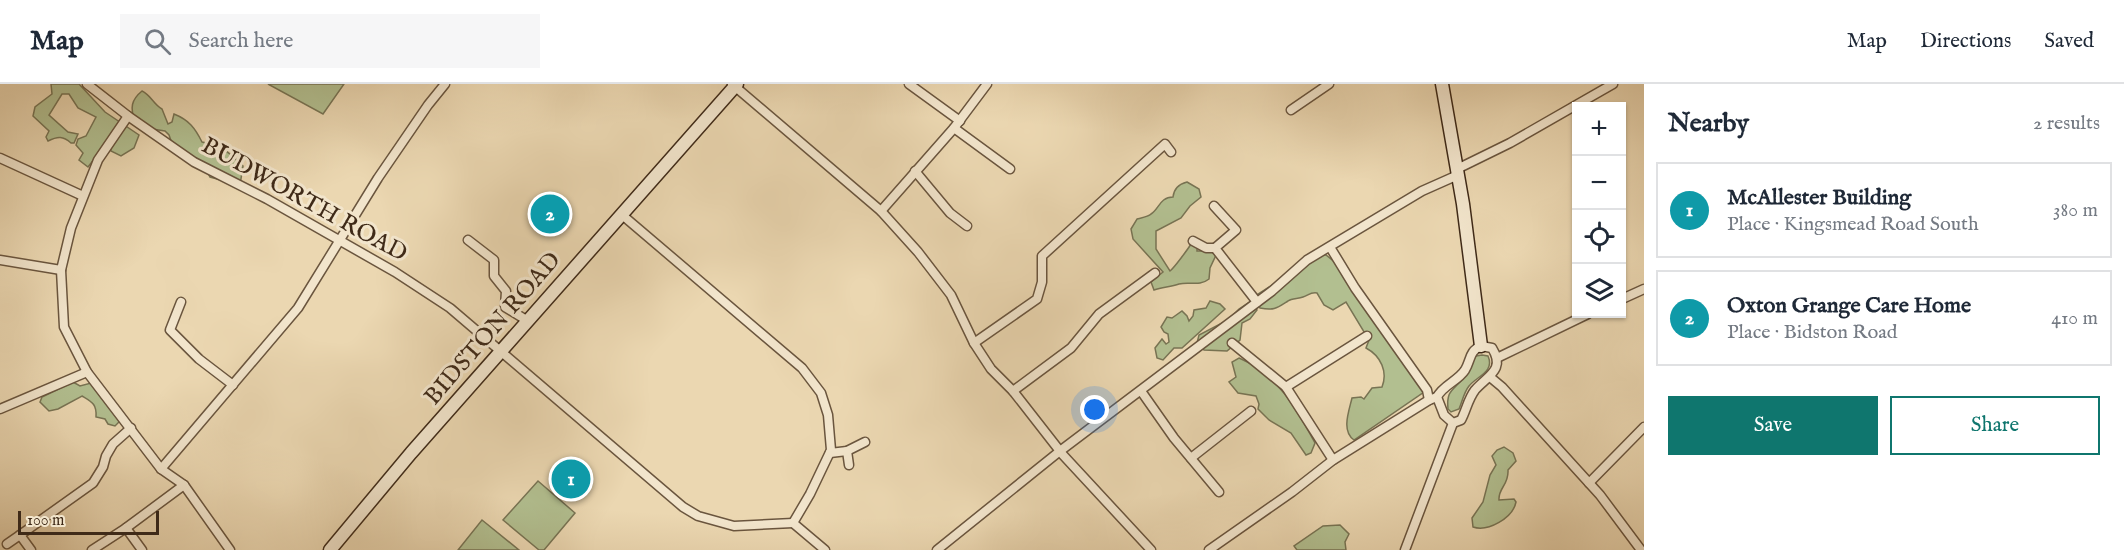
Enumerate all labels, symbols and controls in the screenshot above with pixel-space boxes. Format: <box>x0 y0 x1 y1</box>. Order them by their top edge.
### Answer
search box <box>120 14 540 68</box>
text: Map <box>30 24 84 59</box>
icon: search <box>141 25 174 58</box>
text: Search here <box>189 27 293 55</box>
text: Map <box>1847 28 1887 55</box>
text: Directions <box>1920 28 2011 55</box>
text: Saved <box>2044 28 2094 55</box>
map controls <box>1572 102 1626 318</box>
button: + <box>1572 102 1626 156</box>
text: Nearby <box>1668 107 1749 140</box>
text: 2 results <box>2033 111 2100 136</box>
street label: BUDWORTH ROAD <box>196 130 412 270</box>
button: − <box>1572 156 1626 210</box>
text: McAllester Building <box>1727 184 1911 212</box>
pin: 2 <box>530 192 570 236</box>
text: 1 <box>1686 198 1693 223</box>
text: 380 m <box>2053 198 2098 223</box>
button: locate <box>1572 210 1626 264</box>
text: Place · Kingsmead Road South <box>1727 212 1979 237</box>
street label: BIDSTON ROAD <box>418 246 568 412</box>
button: layers <box>1572 264 1626 318</box>
text: Oxton Grange Care Home <box>1727 292 1971 320</box>
text: 2 <box>1685 306 1694 331</box>
text: 410 m <box>2051 306 2098 331</box>
text: Place · Bidston Road <box>1727 320 1898 345</box>
your location <box>1080 395 1109 424</box>
button: Save <box>1668 396 1878 455</box>
button: Share <box>1890 396 2100 455</box>
pin: 1 <box>552 456 590 502</box>
scale bar <box>18 508 159 536</box>
text: 100 m <box>27 511 64 531</box>

